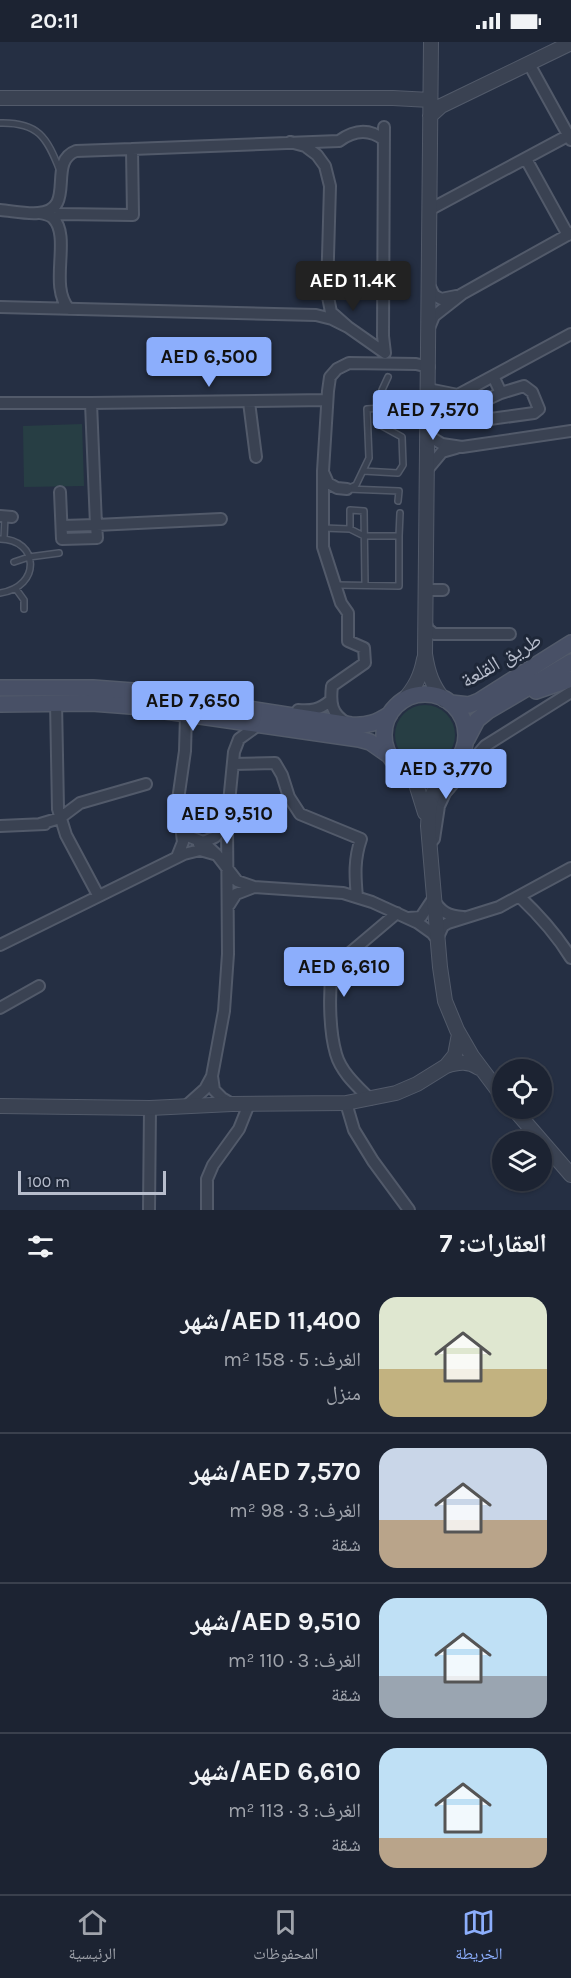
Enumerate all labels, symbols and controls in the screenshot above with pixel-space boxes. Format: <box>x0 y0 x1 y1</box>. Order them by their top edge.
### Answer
text: 20:11 <box>30 8 79 34</box>
pin: AED 11.4K <box>284 261 422 312</box>
text: AED 11.4K <box>310 269 396 292</box>
pin: AED 6,500 <box>140 337 278 388</box>
text: AED 6,500 <box>160 345 258 368</box>
pin: AED 7,570 <box>364 390 502 441</box>
text: AED 7,570 <box>387 398 479 421</box>
street label: طريق القلعة <box>456 627 546 693</box>
pin: AED 7,650 <box>124 681 262 732</box>
text: AED 7,650 <box>146 689 240 712</box>
pin: AED 3,770 <box>377 749 515 800</box>
text: AED 3,770 <box>399 757 493 780</box>
pin: AED 9,510 <box>158 794 296 845</box>
text: AED 9,510 <box>181 802 273 825</box>
pin: AED 6,610 <box>275 947 413 998</box>
text: AED 6,610 <box>298 955 390 978</box>
map controls <box>492 1059 552 1191</box>
button: locate <box>492 1059 552 1119</box>
button: layers <box>492 1131 552 1191</box>
scale bar <box>18 1168 166 1196</box>
text: 100 m <box>27 1172 70 1191</box>
text: العقارات: 7 <box>439 1228 547 1259</box>
icon: filters <box>24 1230 57 1263</box>
text: AED 11,400/شهر <box>181 1305 361 1336</box>
icon: home <box>427 1321 499 1393</box>
text: الغرف: 5 · 158 m² <box>223 1348 361 1371</box>
text: منزل <box>326 1382 361 1405</box>
text: AED 7,570/شهر <box>190 1456 361 1487</box>
icon: home <box>427 1472 499 1544</box>
text: الغرف: 3 · 98 m² <box>229 1499 361 1522</box>
text: شقة <box>331 1533 361 1556</box>
text: AED 9,510/شهر <box>191 1606 361 1637</box>
icon: home <box>427 1622 499 1694</box>
text: الغرف: 3 · 110 m² <box>228 1649 361 1672</box>
text: شقة <box>331 1683 361 1706</box>
text: AED 6,610/شهر <box>190 1756 361 1787</box>
icon: home <box>427 1772 499 1844</box>
text: الغرف: 3 · 113 m² <box>228 1799 361 1822</box>
text: شقة <box>331 1833 361 1856</box>
tab: الرئيسية <box>69 1906 116 1969</box>
tab: المحفوظات <box>253 1906 318 1969</box>
tab: الخريطة <box>455 1906 502 1969</box>

